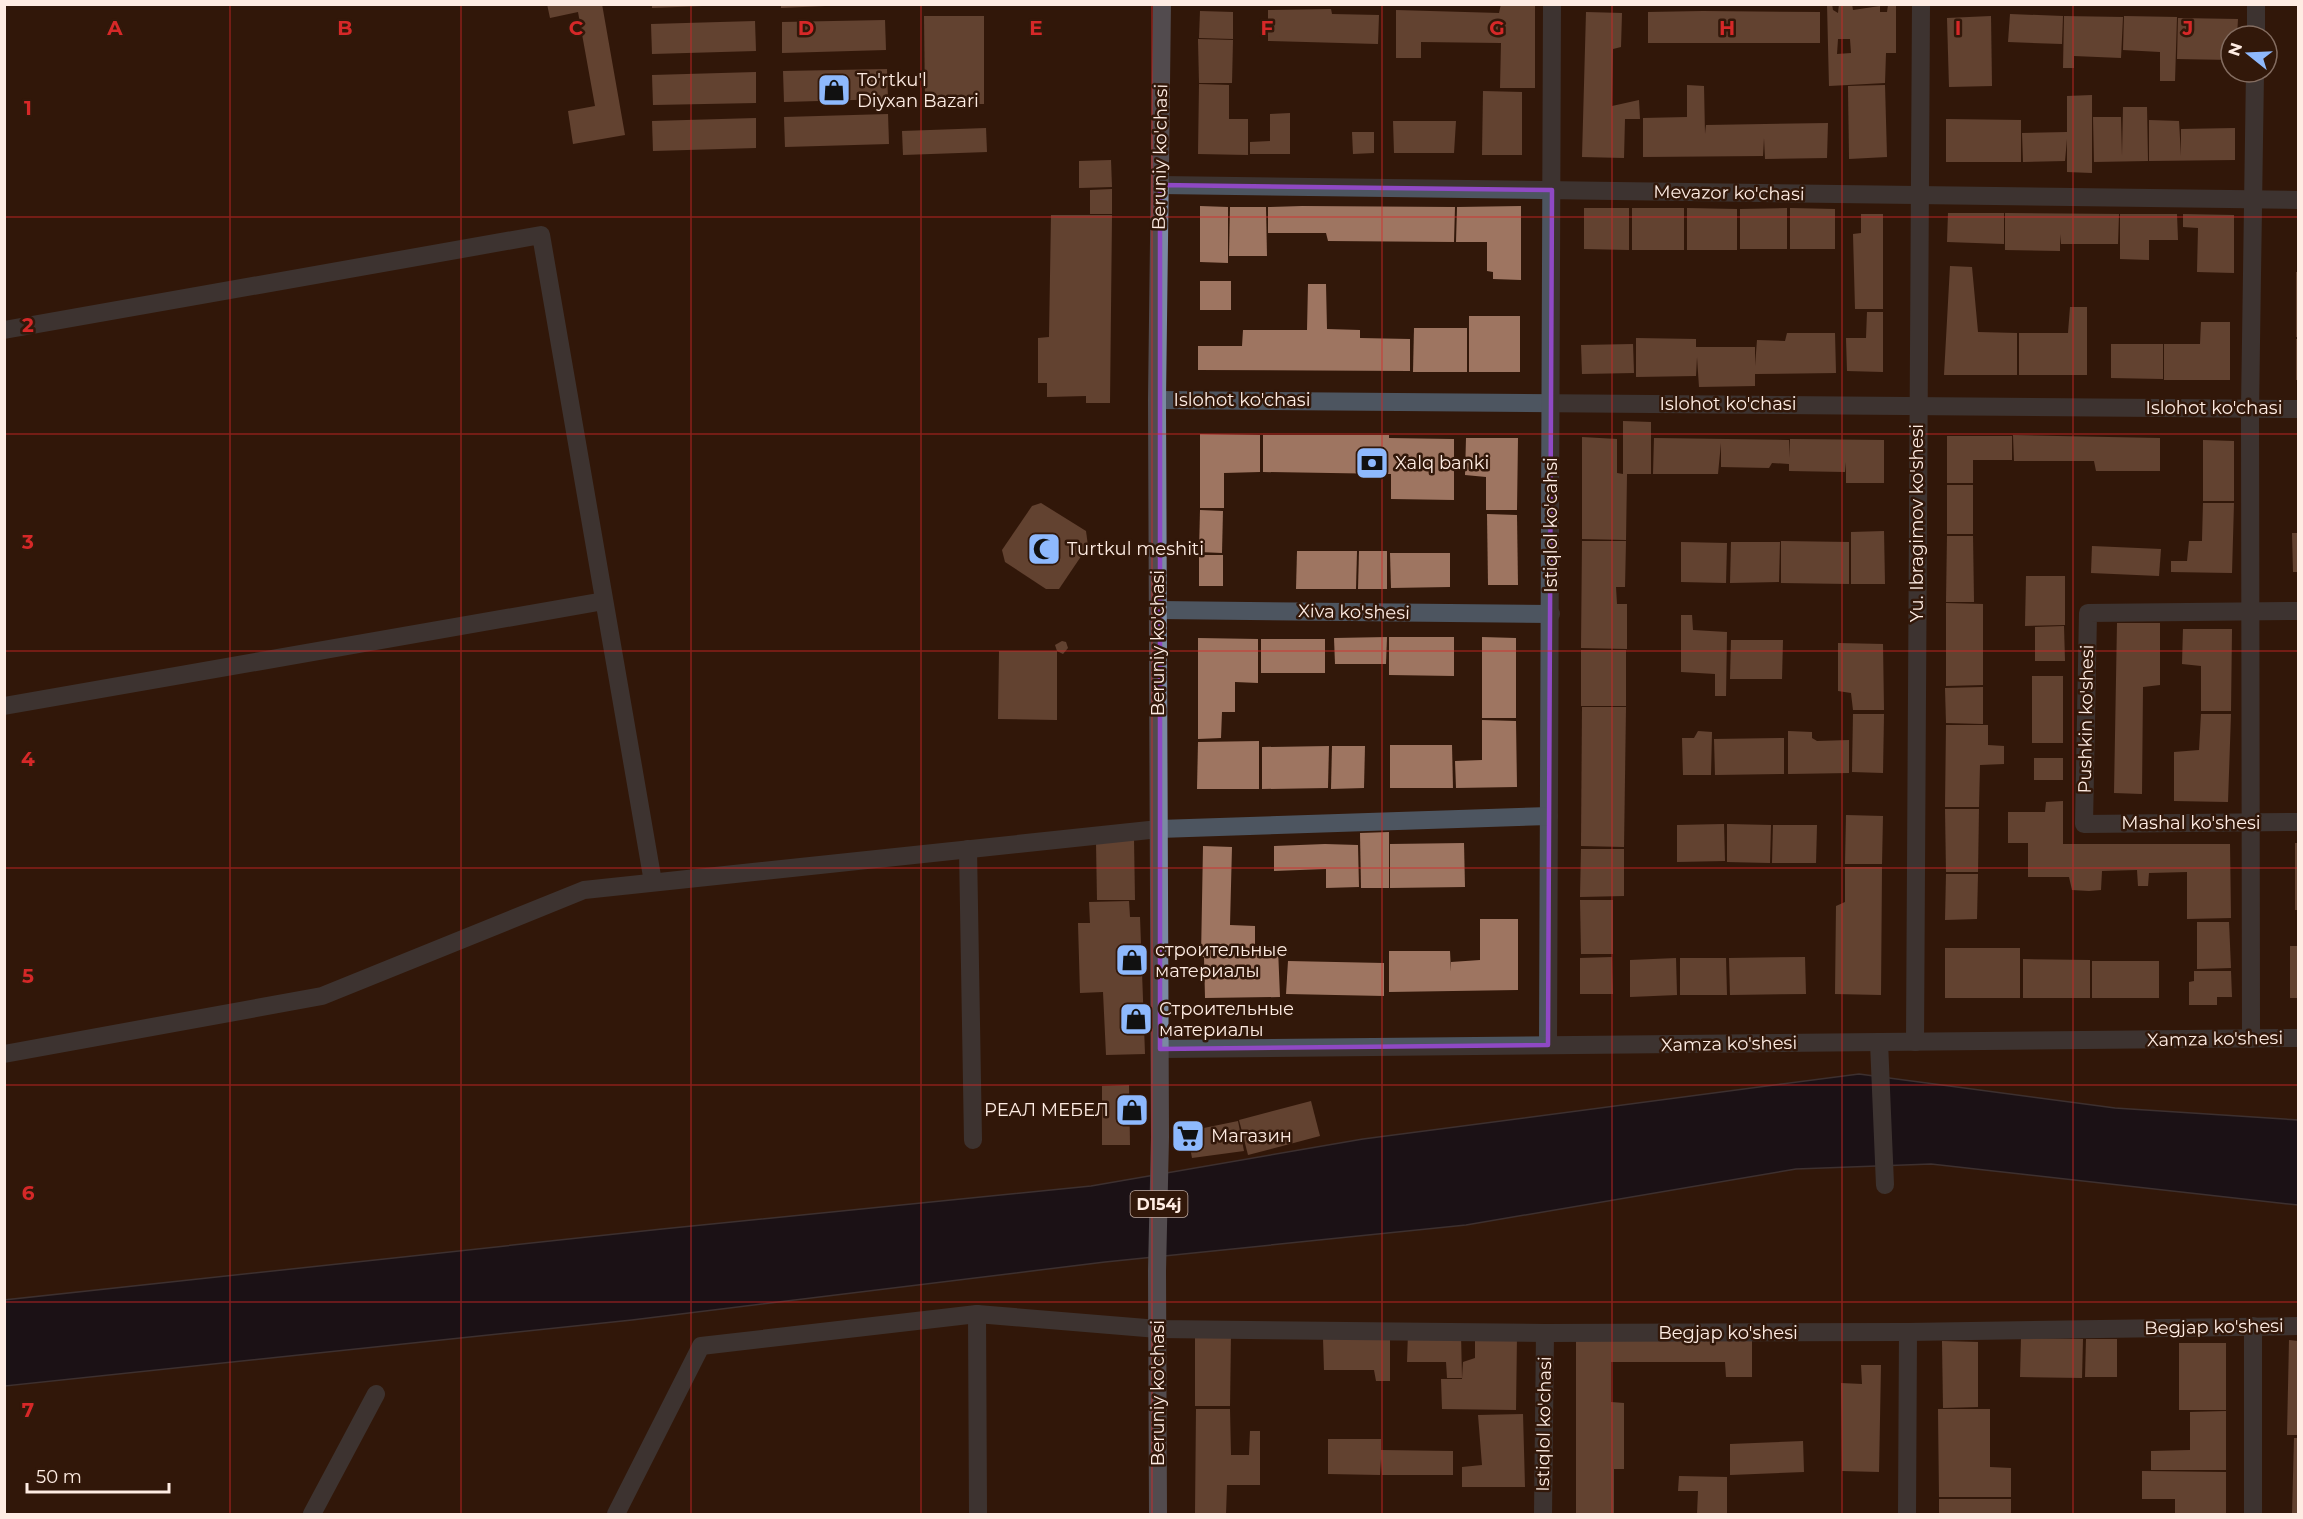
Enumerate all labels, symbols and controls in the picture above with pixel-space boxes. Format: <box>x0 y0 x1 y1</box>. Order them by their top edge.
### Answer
text: A <box>106 16 123 40</box>
text: B <box>337 16 353 40</box>
text: C <box>569 16 584 40</box>
text: D <box>798 16 814 40</box>
text: E <box>1029 16 1043 40</box>
text: F <box>1261 16 1274 40</box>
text: G <box>1489 16 1505 40</box>
text: H <box>1719 16 1735 40</box>
text: I <box>1955 16 1961 40</box>
text: J <box>2182 16 2193 40</box>
north arrow <box>2219 24 2279 84</box>
text: N <box>2224 40 2246 59</box>
place label: To'rtku'l Diyxan Bazari <box>857 69 979 112</box>
shop icon: To'rtku'l Diyxan Bazari <box>816 72 852 108</box>
street label: Beruniy ko'chasi <box>1148 84 1172 230</box>
text: 1 <box>24 96 32 120</box>
street label: Mevazor ko'chasi <box>1653 181 1805 205</box>
text: 2 <box>22 313 34 337</box>
street label: Islohot ko'chasi <box>1174 389 1311 411</box>
street label: Islohot ko'chasi <box>1660 393 1797 415</box>
street label: Islohot ko'chasi <box>2146 397 2283 419</box>
street label: Yu. Ibragimov ko'shesi <box>1906 424 1928 622</box>
bank icon: Xalq banki <box>1354 445 1390 481</box>
place label: Xalq banki <box>1395 452 1489 474</box>
street label: Istiqlol ko'cahsi <box>1540 457 1562 593</box>
text: 3 <box>21 530 34 554</box>
mosque icon: Turtkul meshiti <box>1026 531 1062 567</box>
place label: Turtkul meshiti <box>1067 538 1204 560</box>
street label: Beruniy ko'chasi <box>1147 570 1169 716</box>
street label: Xiva ko'shesi <box>1298 600 1410 624</box>
street label: Pushkin ko'shesi <box>2074 644 2098 794</box>
text: 4 <box>21 747 35 771</box>
street label: Mashal ko'shesi <box>2121 812 2261 834</box>
place label: строительные материалы <box>1155 939 1288 982</box>
shop icon: строительные материалы <box>1114 942 1150 978</box>
text: 5 <box>22 964 34 988</box>
place label: Строительные материалы <box>1159 998 1294 1041</box>
shop icon: Строительные материалы <box>1118 1001 1154 1037</box>
street label: Xamza ko'shesi <box>2147 1027 2283 1051</box>
street label: Xamza ko'shesi <box>1661 1032 1797 1056</box>
shop icon: РЕАЛ МЕБЕЛ <box>1114 1092 1150 1128</box>
place label: РЕАЛ МЕБЕЛ <box>984 1099 1109 1121</box>
supermarket icon: Магазин <box>1170 1118 1206 1154</box>
place label: Магазин <box>1211 1125 1292 1147</box>
text: 6 <box>22 1181 35 1205</box>
road number: D154j <box>1130 1191 1188 1217</box>
street label: Begjap ko'shesi <box>2144 1315 2284 1339</box>
street label: Beruniy ko'chasi <box>1147 1320 1169 1466</box>
street label: Begjap ko'shesi <box>1658 1322 1798 1344</box>
street label: Istiqlol ko'chasi <box>1532 1356 1556 1492</box>
text: 7 <box>22 1398 34 1422</box>
scale bar <box>27 1456 170 1494</box>
text: 50 m <box>36 1466 82 1488</box>

